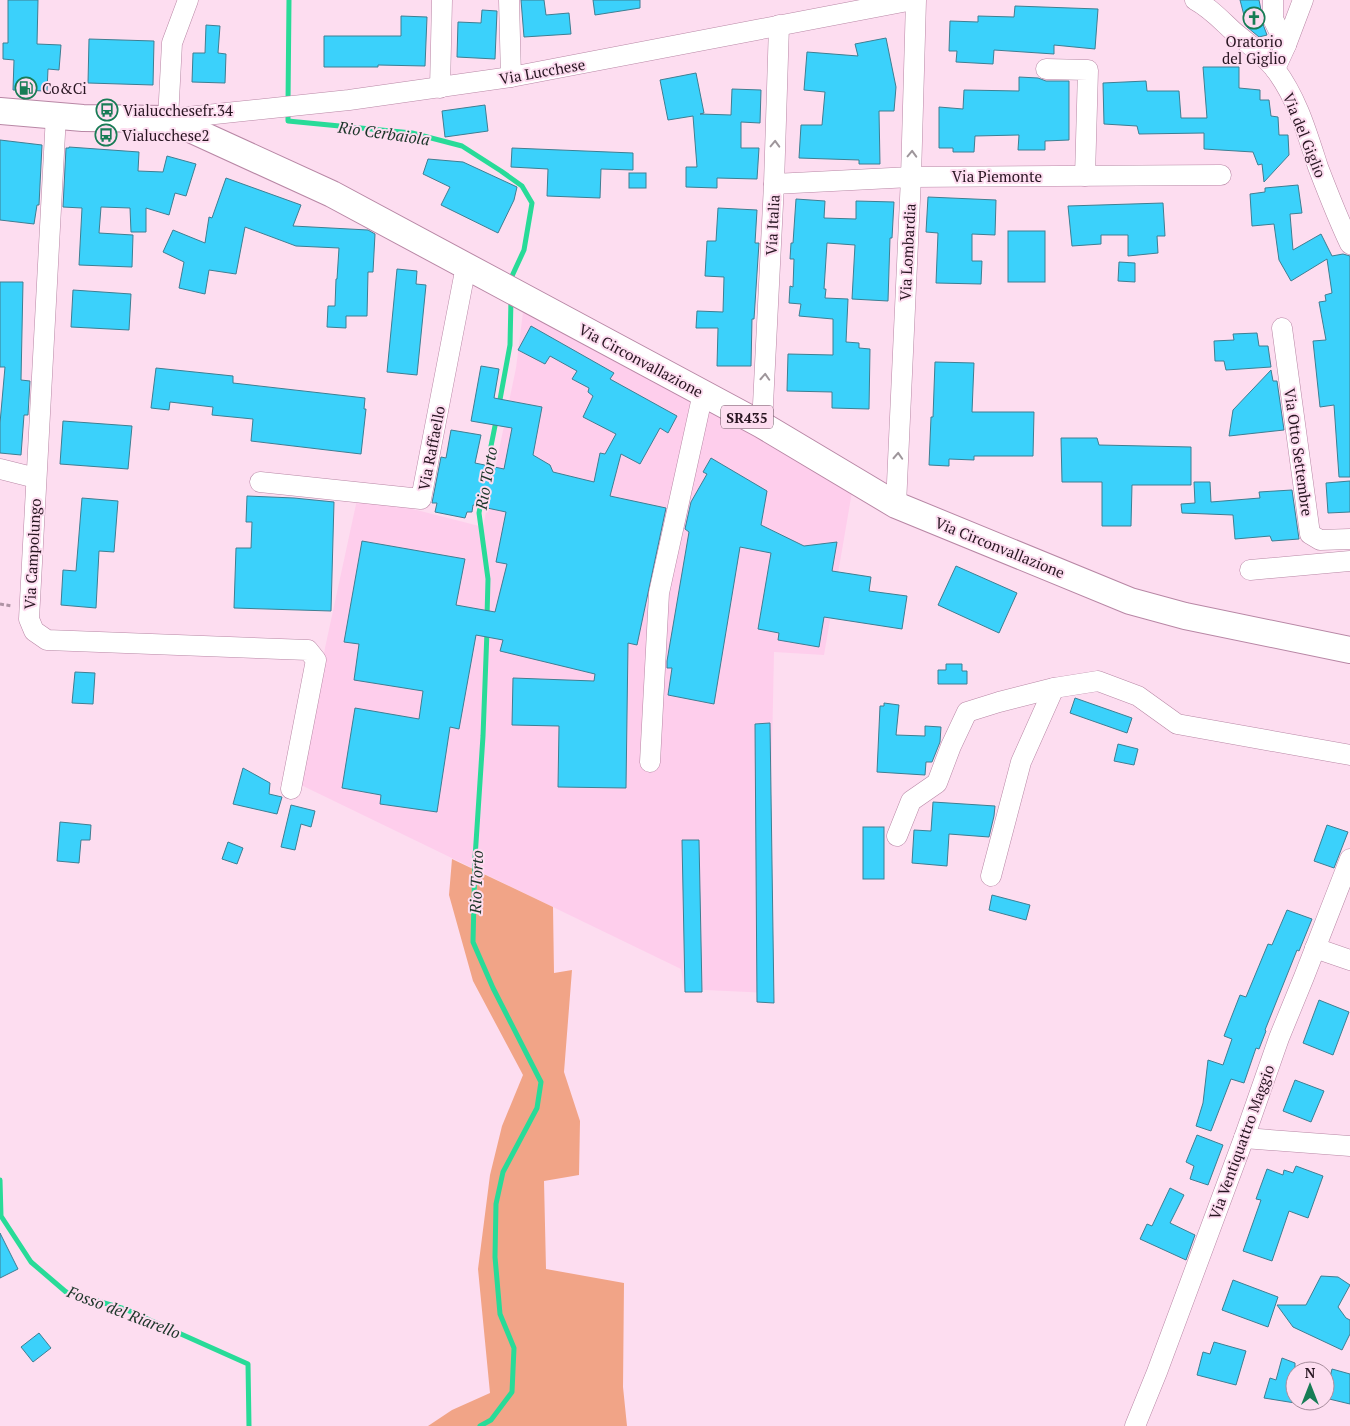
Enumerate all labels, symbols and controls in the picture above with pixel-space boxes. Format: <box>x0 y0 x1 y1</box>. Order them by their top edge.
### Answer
church icon: Oratorio del Giglio <box>1242 6 1266 30</box>
place label: Oratorio del Giglio <box>1222 31 1286 68</box>
street label: Via Lucchese <box>497 54 587 88</box>
fuel station icon: Co&Ci <box>14 76 38 100</box>
place label: Co&Ci <box>42 78 87 98</box>
street label: Via del Giglio <box>1279 89 1331 181</box>
bus stop icon: Vialucchesefr.34 <box>95 98 119 122</box>
place label: Vialucchesefr.34 <box>123 100 233 120</box>
water label: Rio Cerbaiola <box>336 116 431 150</box>
bus stop icon: Vialucchese2 <box>94 123 118 147</box>
place label: Vialucchese2 <box>122 125 210 145</box>
one-way arrow <box>770 140 780 148</box>
one-way arrow <box>906 150 917 158</box>
street label: Via Piemonte <box>952 166 1042 186</box>
street label: Via Italia <box>760 194 784 256</box>
street label: Via Lombardia <box>894 202 920 301</box>
street label: Via Circonvallazione <box>575 319 707 401</box>
one-way arrow <box>759 372 770 380</box>
street label: Via Otto Settembre <box>1280 387 1318 517</box>
street label: Via Raffaello <box>413 404 449 492</box>
road number: SR435 <box>721 406 773 428</box>
water label: Rio Torto <box>469 445 502 512</box>
one-way arrow <box>893 452 904 460</box>
street label: Via Campolungo <box>19 498 45 610</box>
street label: Via Circonvallazione <box>932 512 1068 582</box>
water label: Rio Torto <box>464 850 488 915</box>
street label: Via Ventiquattro Maggio <box>1204 1062 1278 1222</box>
water label: Fosso del Riarello <box>63 1280 184 1344</box>
north arrow <box>1285 1361 1335 1411</box>
text: N <box>1305 1363 1316 1382</box>

